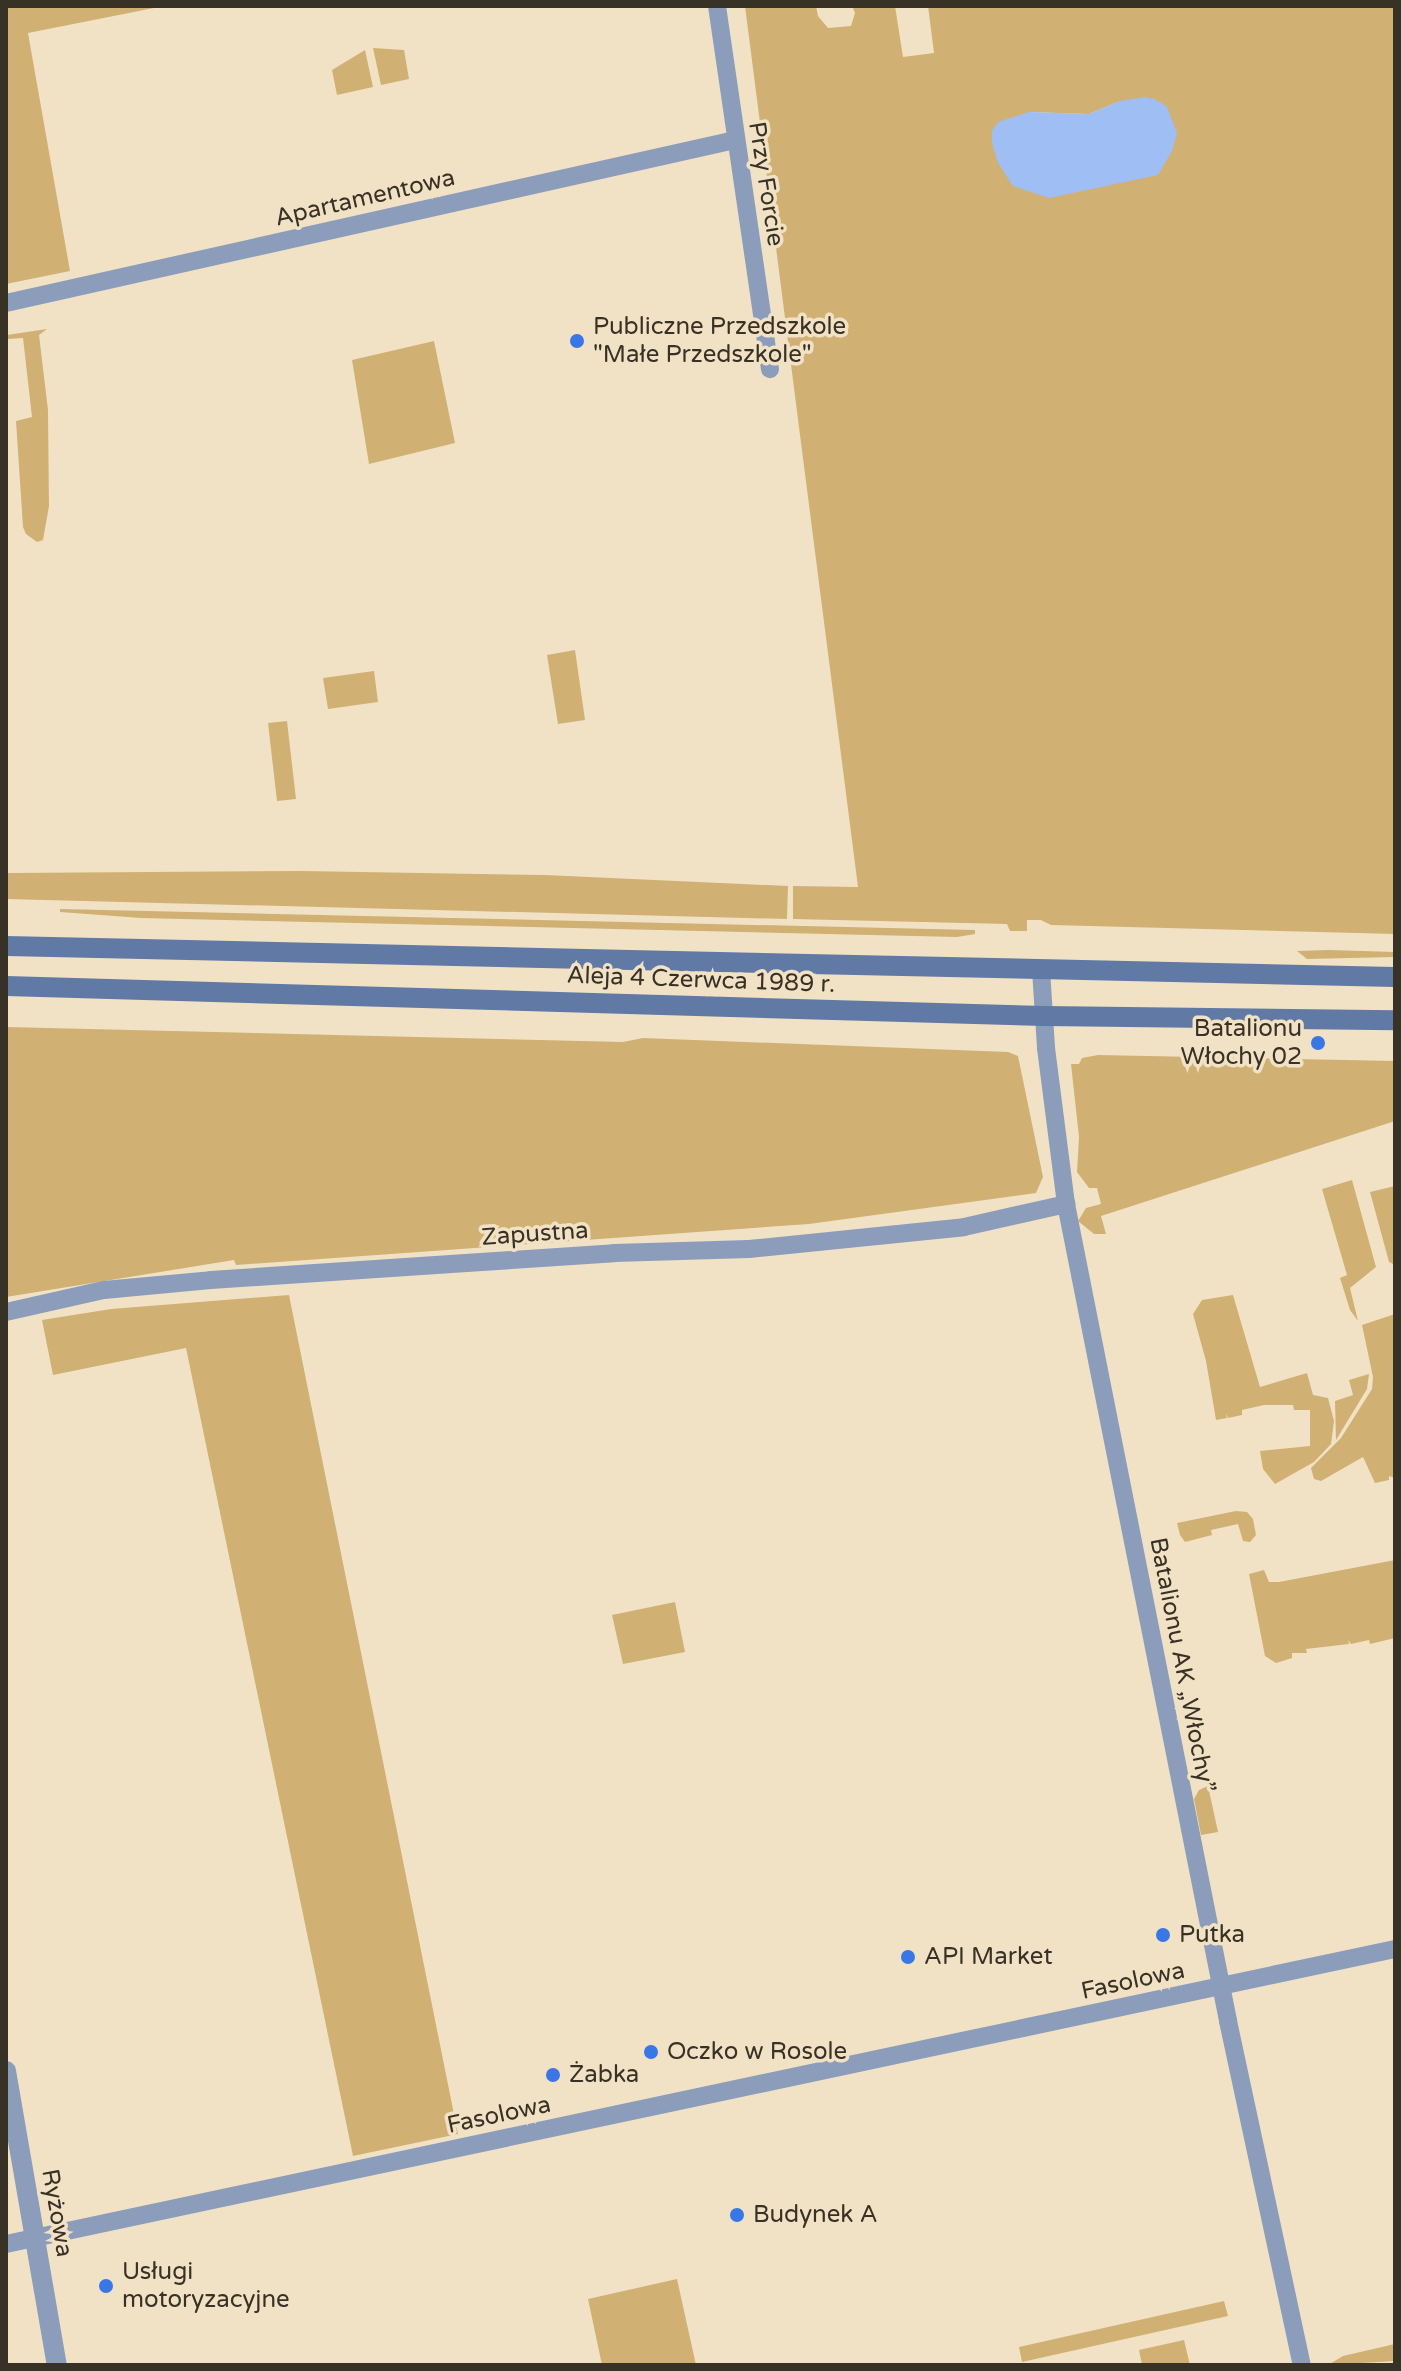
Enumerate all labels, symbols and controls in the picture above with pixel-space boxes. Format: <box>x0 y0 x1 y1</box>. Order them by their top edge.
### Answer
street label: Przy Forcie <box>742 120 790 248</box>
street label: Apartamentowa <box>272 163 458 233</box>
place label: Publiczne Przedszkole "Małe Przedszkole" <box>593 313 846 369</box>
marker: Publiczne Przedszkole "Małe Przedszkole" <box>568 332 586 350</box>
street label: Aleja 4 Czerwca 1989 r. <box>566 961 836 999</box>
place label: Batalionu Włochy 02 <box>1180 1015 1302 1071</box>
marker: Batalionu Włochy 02 <box>1309 1034 1327 1052</box>
street label: Zapustna <box>480 1216 590 1252</box>
street label: Batalionu AK „Włochy” <box>1143 1535 1221 1795</box>
place label: Putka <box>1179 1921 1245 1949</box>
marker: Putka <box>1154 1926 1172 1944</box>
place label: API Market <box>924 1943 1053 1971</box>
marker: API Market <box>899 1948 917 1966</box>
street label: Fasolowa <box>1079 1956 1187 2006</box>
place label: Oczko w Rosole <box>667 2038 847 2066</box>
marker: Oczko w Rosole <box>642 2043 660 2061</box>
place label: Żabka <box>569 2061 639 2089</box>
marker: Żabka <box>544 2066 562 2084</box>
street label: Fasolowa <box>445 2090 553 2140</box>
street label: Ryżowa <box>35 2167 79 2259</box>
place label: Budynek A <box>753 2201 878 2229</box>
marker: Budynek A <box>728 2206 746 2224</box>
place label: Usługi motoryzacyjne <box>122 2258 290 2314</box>
marker: Usługi motoryzacyjne <box>97 2277 115 2295</box>

